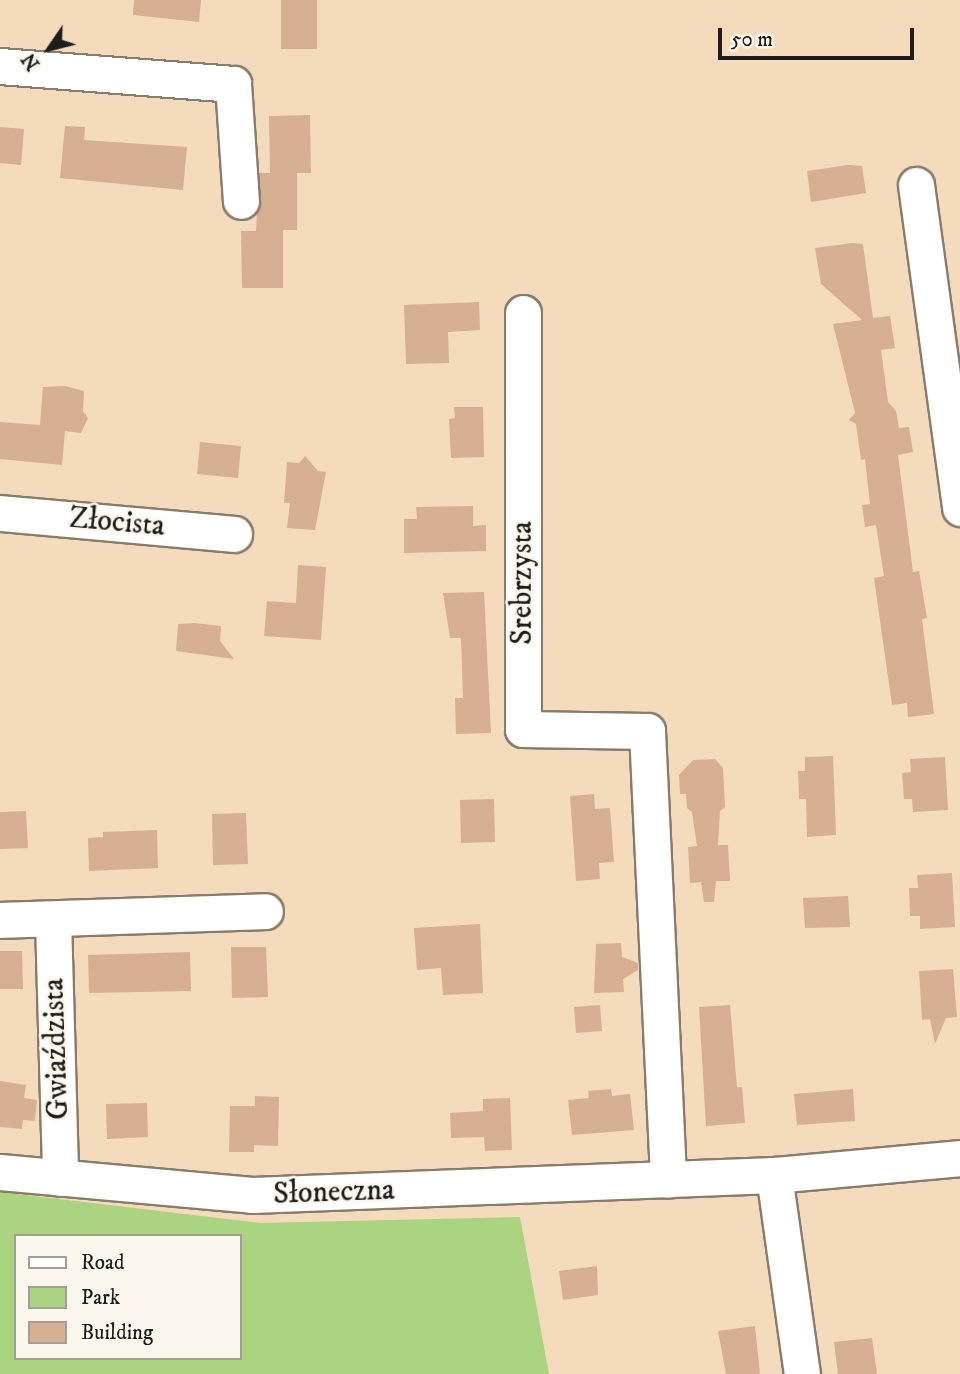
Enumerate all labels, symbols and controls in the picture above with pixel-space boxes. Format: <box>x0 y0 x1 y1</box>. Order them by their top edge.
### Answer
north arrow <box>14 14 84 84</box>
scale bar <box>722 14 918 58</box>
text: 50 m <box>731 27 773 53</box>
text: N <box>17 48 45 74</box>
street label: Złocista <box>68 501 166 545</box>
street label: Srebrzysta <box>505 521 541 645</box>
street label: Gwiaździsta <box>37 978 77 1120</box>
street label: Słoneczna <box>273 1173 395 1213</box>
legend <box>14 1234 242 1360</box>
text: Road <box>81 1250 125 1276</box>
text: Park <box>81 1285 120 1311</box>
text: Building <box>81 1320 153 1346</box>

